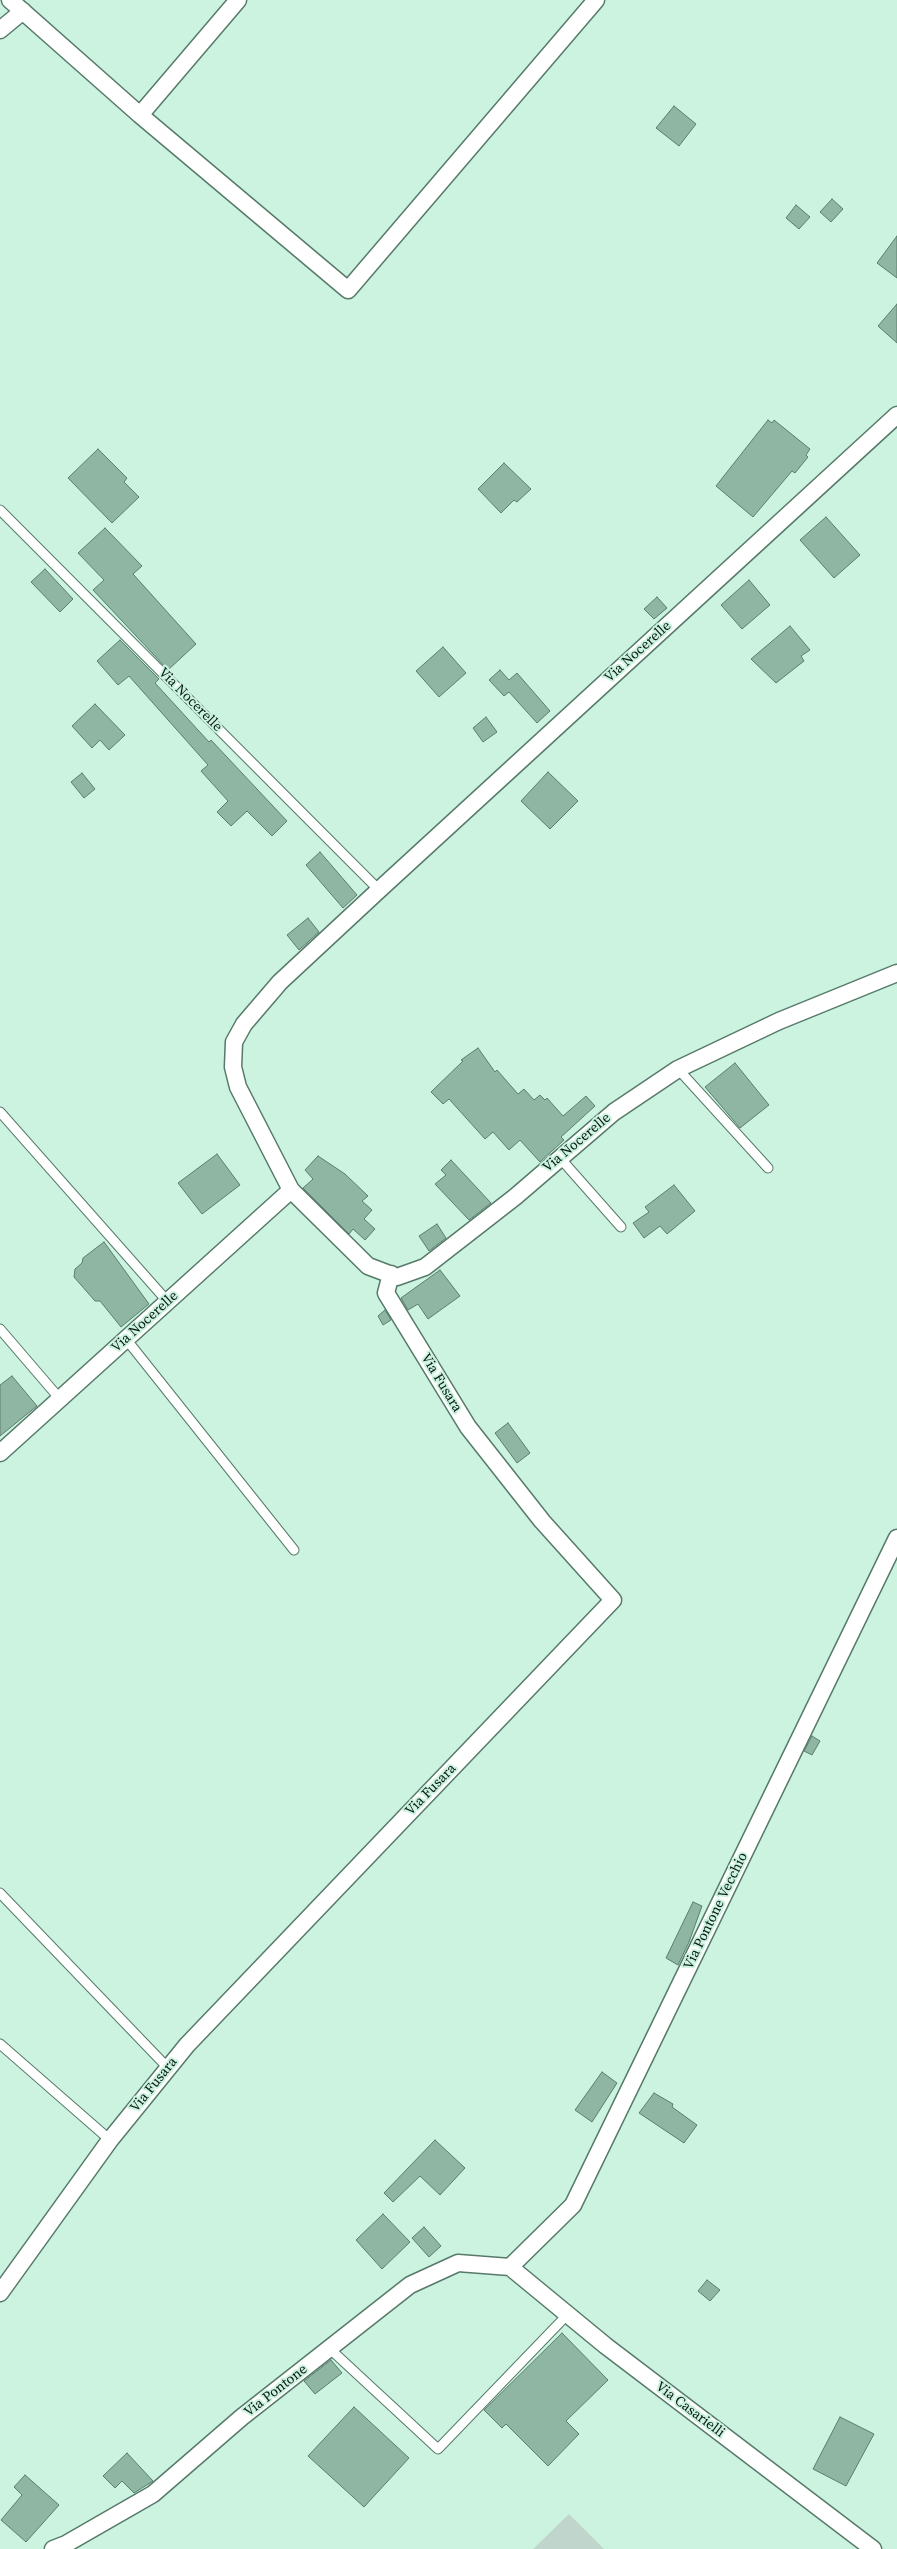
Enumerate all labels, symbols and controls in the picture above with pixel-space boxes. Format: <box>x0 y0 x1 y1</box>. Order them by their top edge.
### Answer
street label: Via Nocerelle <box>601 618 675 686</box>
street label: Via Nocerelle <box>154 664 226 736</box>
street label: Via Nocerelle <box>540 1110 614 1176</box>
street label: Via Nocerelle <box>108 1288 182 1356</box>
street label: Via Fusara <box>417 1351 465 1415</box>
street label: Via Fusara <box>402 1761 460 1819</box>
street label: Via Pontone Vecchio <box>680 1850 752 1972</box>
street label: Via Fusara <box>127 2054 181 2116</box>
street label: Via Pontone <box>241 2361 311 2421</box>
street label: Via Casarielli <box>652 2379 728 2441</box>

